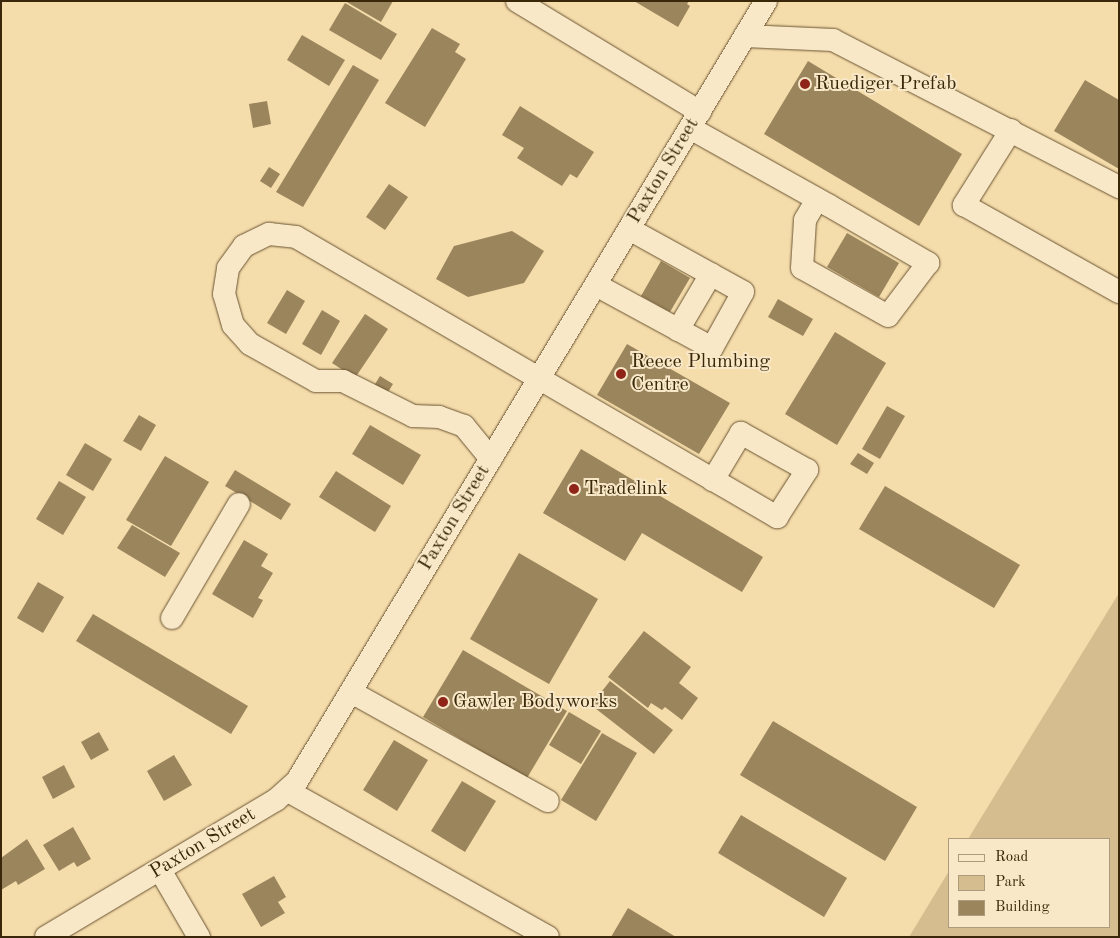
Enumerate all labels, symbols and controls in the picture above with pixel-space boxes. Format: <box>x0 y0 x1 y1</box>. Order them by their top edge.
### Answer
place label: Ruediger Prefab <box>815 72 957 96</box>
marker: Ruediger Prefab <box>799 78 811 90</box>
street label: Paxton Street <box>623 114 705 228</box>
place label: Reece Plumbing Centre <box>631 350 770 397</box>
marker: Reece Plumbing Centre <box>615 368 627 380</box>
street label: Paxton Street <box>414 461 496 575</box>
place label: Tradelink <box>584 477 668 501</box>
marker: Tradelink <box>568 483 580 495</box>
place label: Gawler Bodyworks <box>453 690 617 714</box>
marker: Gawler Bodyworks <box>437 696 449 708</box>
street label: Paxton Street <box>146 803 260 885</box>
legend <box>948 838 1110 928</box>
text: Road <box>995 850 1028 865</box>
text: Park <box>995 875 1026 890</box>
text: Building <box>995 900 1050 915</box>

